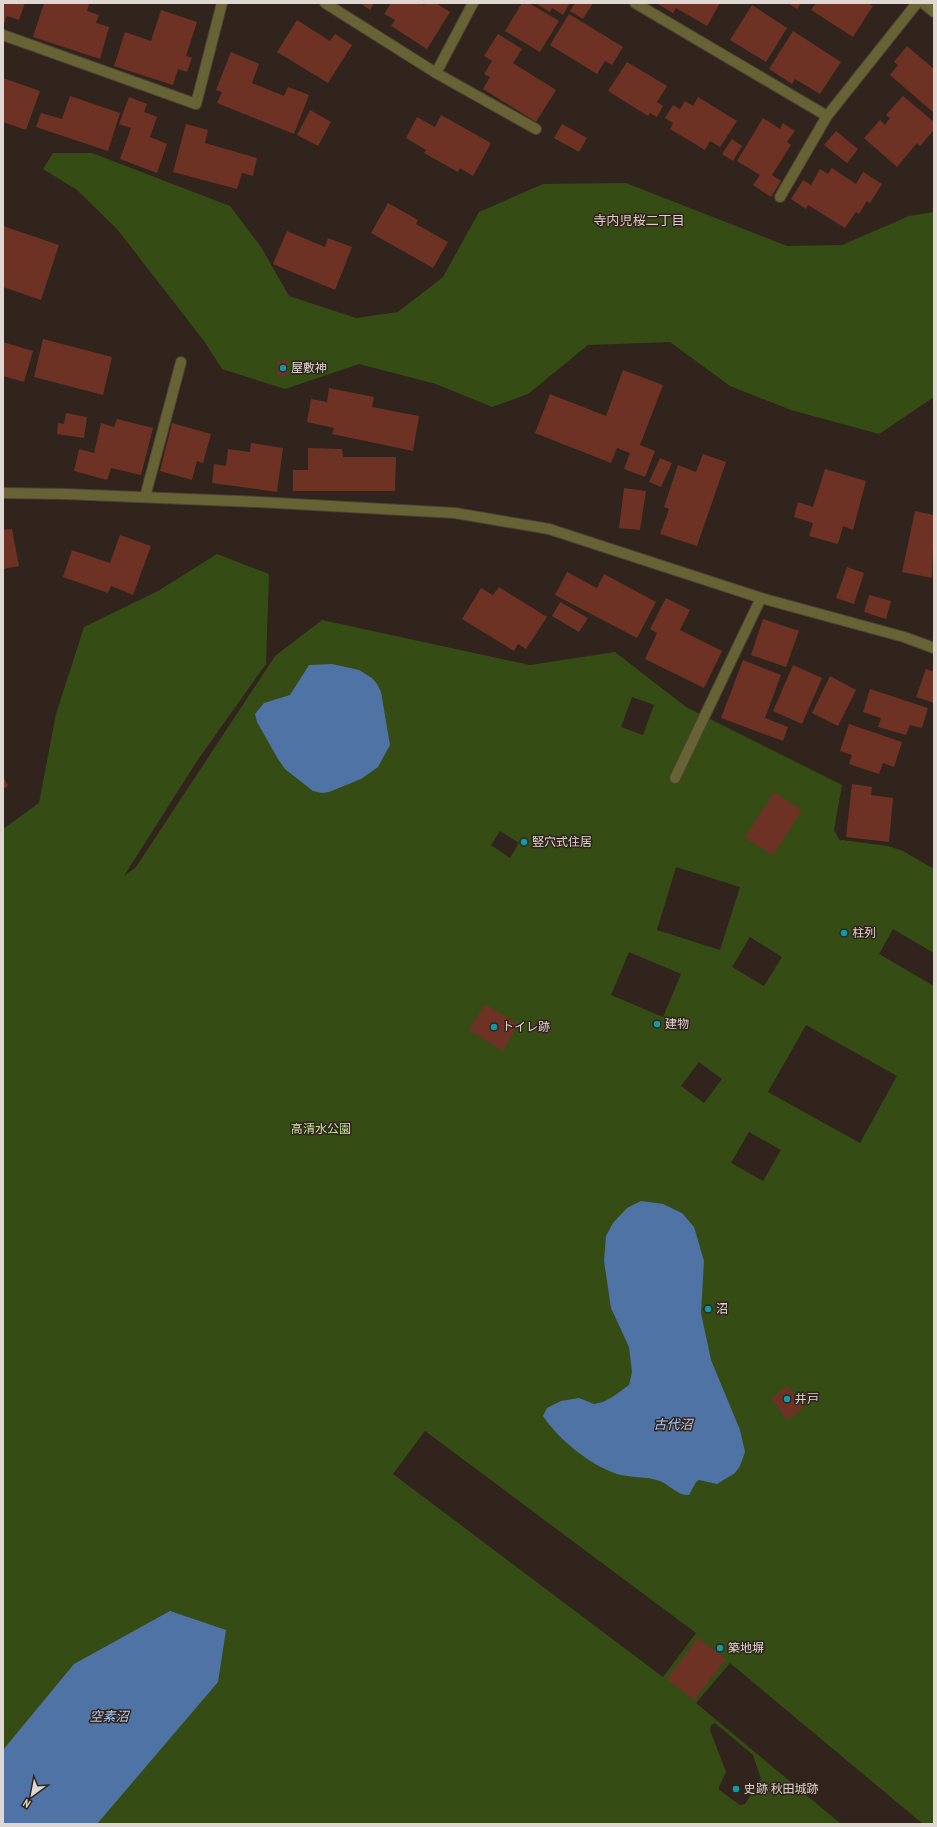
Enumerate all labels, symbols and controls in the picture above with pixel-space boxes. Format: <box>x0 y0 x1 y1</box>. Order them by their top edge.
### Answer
district label: 寺内児桜二丁目 <box>593 212 685 229</box>
place label: 屋敷神 <box>291 360 327 375</box>
marker: 屋敷神 <box>278 363 288 373</box>
place label: 竪穴式住居 <box>532 834 592 849</box>
marker: 竪穴式住居 <box>519 837 529 847</box>
place label: 柱列 <box>852 925 876 940</box>
marker: 柱列 <box>839 928 849 938</box>
place label: 建物 <box>665 1016 689 1031</box>
place label: トイレ跡 <box>502 1019 550 1034</box>
marker: 建物 <box>652 1019 662 1029</box>
marker: トイレ跡 <box>489 1022 499 1032</box>
park label: 高清水公園 <box>291 1121 351 1136</box>
place label: 沼 <box>716 1301 728 1316</box>
marker: 沼 <box>703 1304 713 1314</box>
place label: 井戸 <box>795 1391 819 1406</box>
marker: 井戸 <box>782 1394 792 1404</box>
water label: 古代沼 <box>653 1416 694 1433</box>
place label: 築地塀 <box>728 1640 764 1655</box>
marker: 築地塀 <box>715 1643 725 1653</box>
water label: 空素沼 <box>89 1708 130 1725</box>
north arrow <box>12 1775 52 1815</box>
place label: 史跡 秋田城跡 <box>744 1781 819 1796</box>
marker: 史跡 秋田城跡 <box>731 1784 741 1794</box>
text: N <box>20 1796 33 1811</box>

